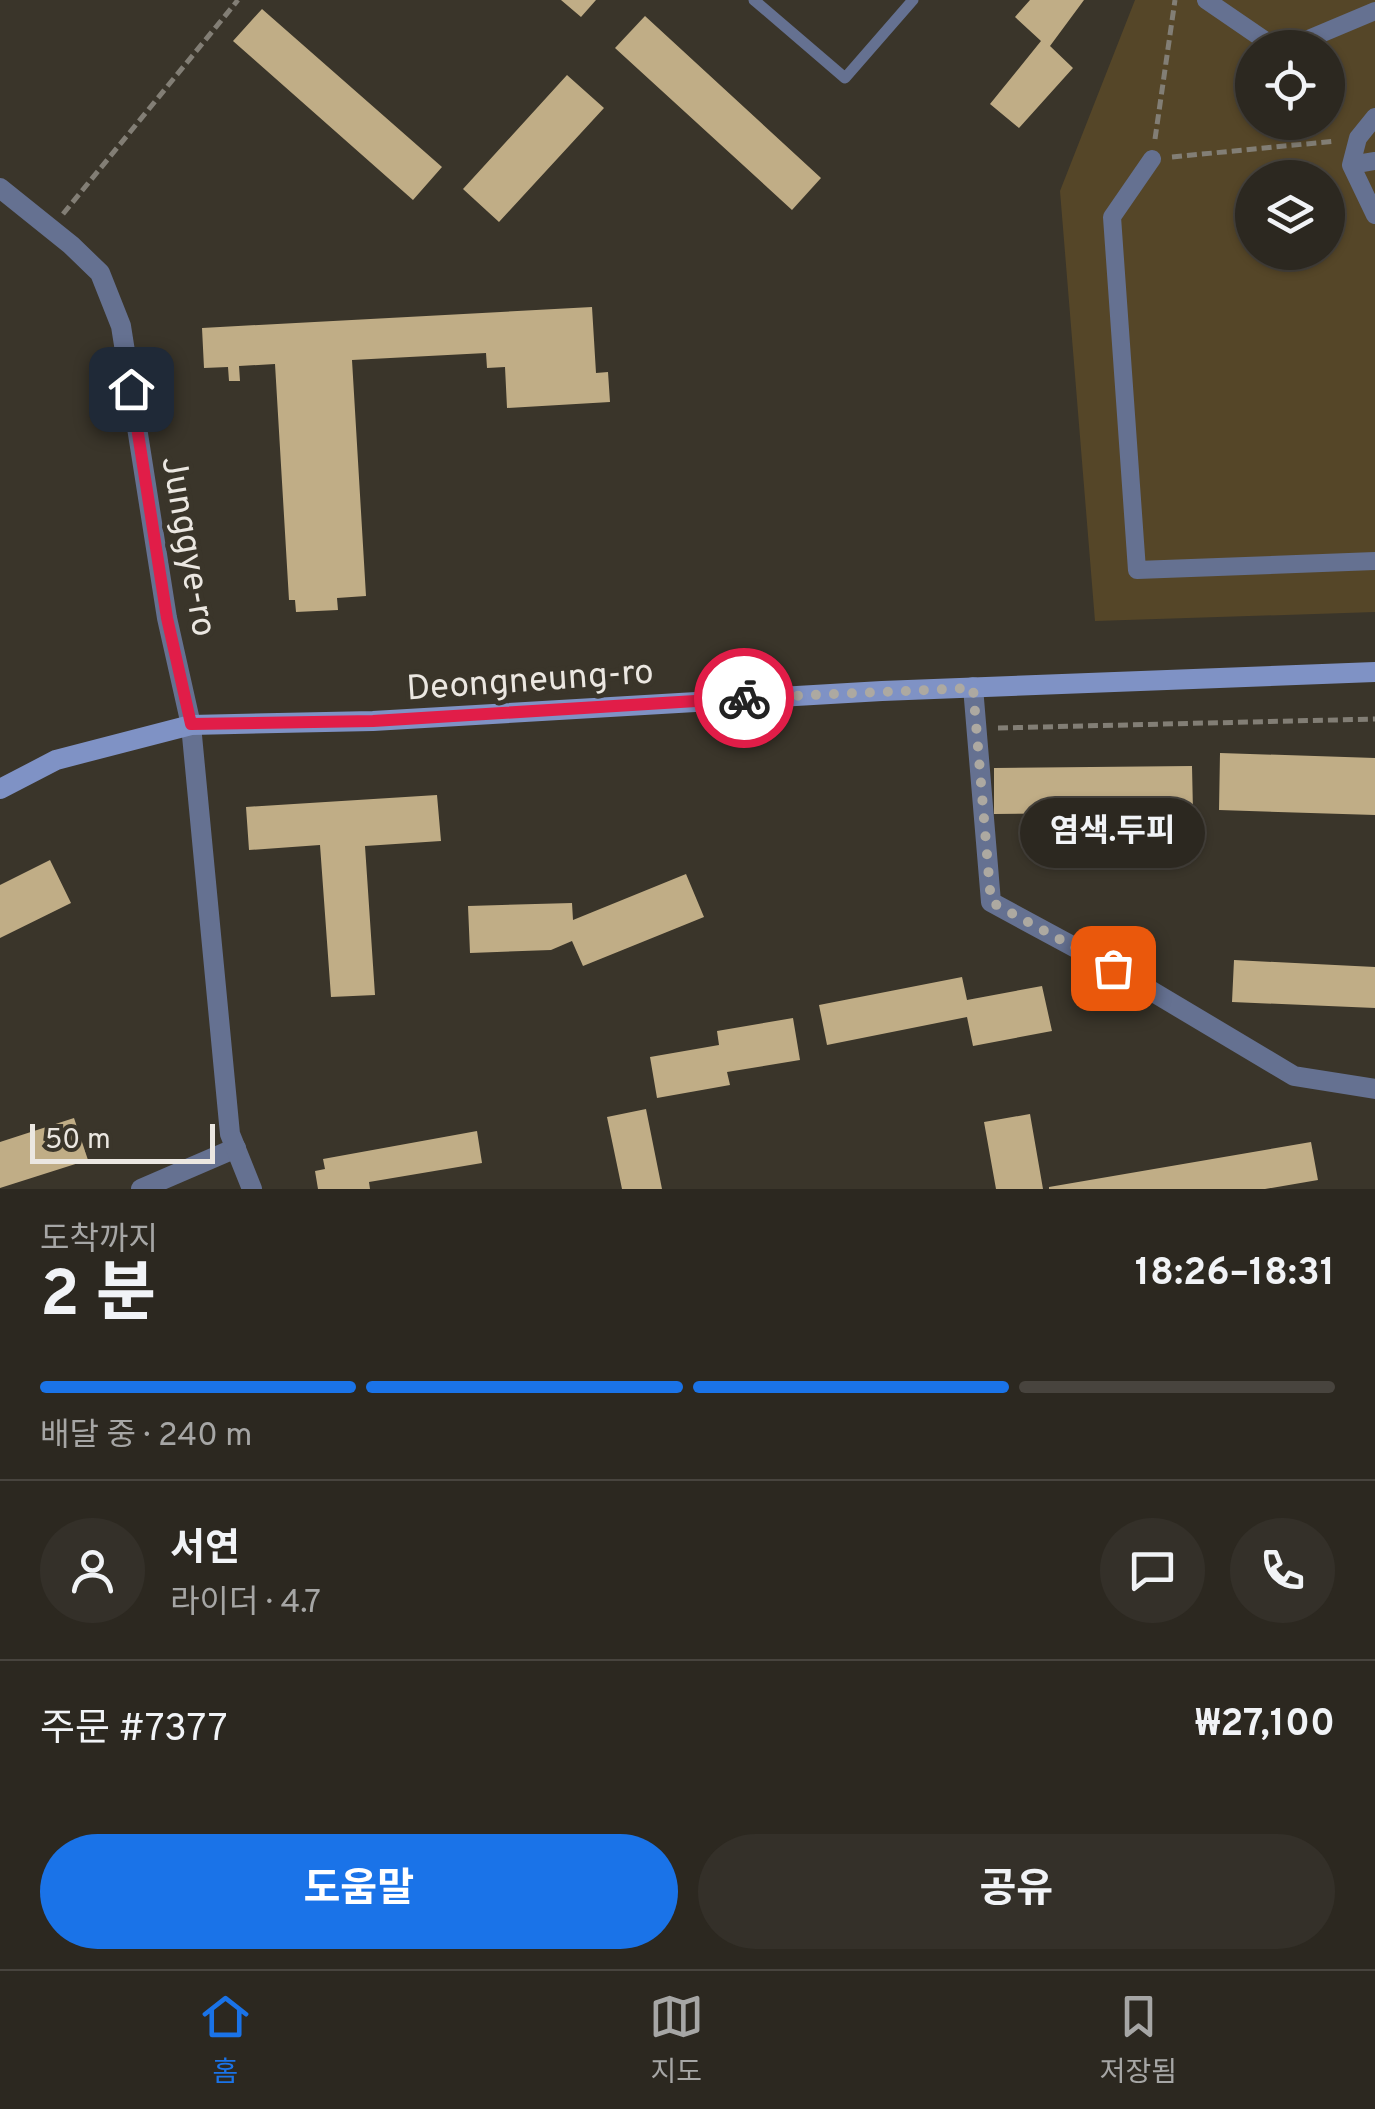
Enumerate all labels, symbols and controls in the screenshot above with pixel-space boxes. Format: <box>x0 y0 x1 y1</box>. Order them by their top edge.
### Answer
map controls <box>1235 30 1345 270</box>
button: locate <box>1235 30 1345 140</box>
button: layers <box>1235 160 1345 270</box>
pin <box>89 347 174 432</box>
icon: home <box>104 362 159 417</box>
street label: Junggye-ro <box>150 453 225 640</box>
courier <box>694 648 794 748</box>
street label: Deongneung-ro <box>405 651 655 713</box>
icon: bike <box>717 671 772 726</box>
callout: 염색.두피 <box>1020 798 1206 868</box>
text: 염색.두피 <box>1050 813 1175 853</box>
pin <box>1071 926 1156 1011</box>
icon: bag <box>1086 941 1141 996</box>
scale bar <box>30 1119 215 1164</box>
text: 50 m <box>45 1123 111 1159</box>
text: 도착까지 <box>40 1221 158 1261</box>
text: 18:26–18:31 <box>1135 1250 1335 1299</box>
text: 2 분 <box>40 1257 156 1339</box>
text: 배달 중 · 240 m <box>40 1417 252 1457</box>
button: person <box>40 1518 145 1623</box>
button: chat <box>1100 1518 1205 1623</box>
button: phone <box>1230 1518 1335 1623</box>
text: 서연 <box>170 1526 240 1575</box>
text: 라이더 · 4.7 <box>170 1584 321 1624</box>
text: ₩27,100 <box>1195 1701 1335 1750</box>
text: 주문 #7377 <box>40 1706 228 1755</box>
button: 도움말 <box>40 1834 678 1949</box>
button: 공유 <box>698 1834 1335 1949</box>
tab: 홈 <box>198 1989 253 2092</box>
tab: 지도 <box>649 1989 704 2092</box>
tab: 저장됨 <box>1100 1989 1177 2092</box>

